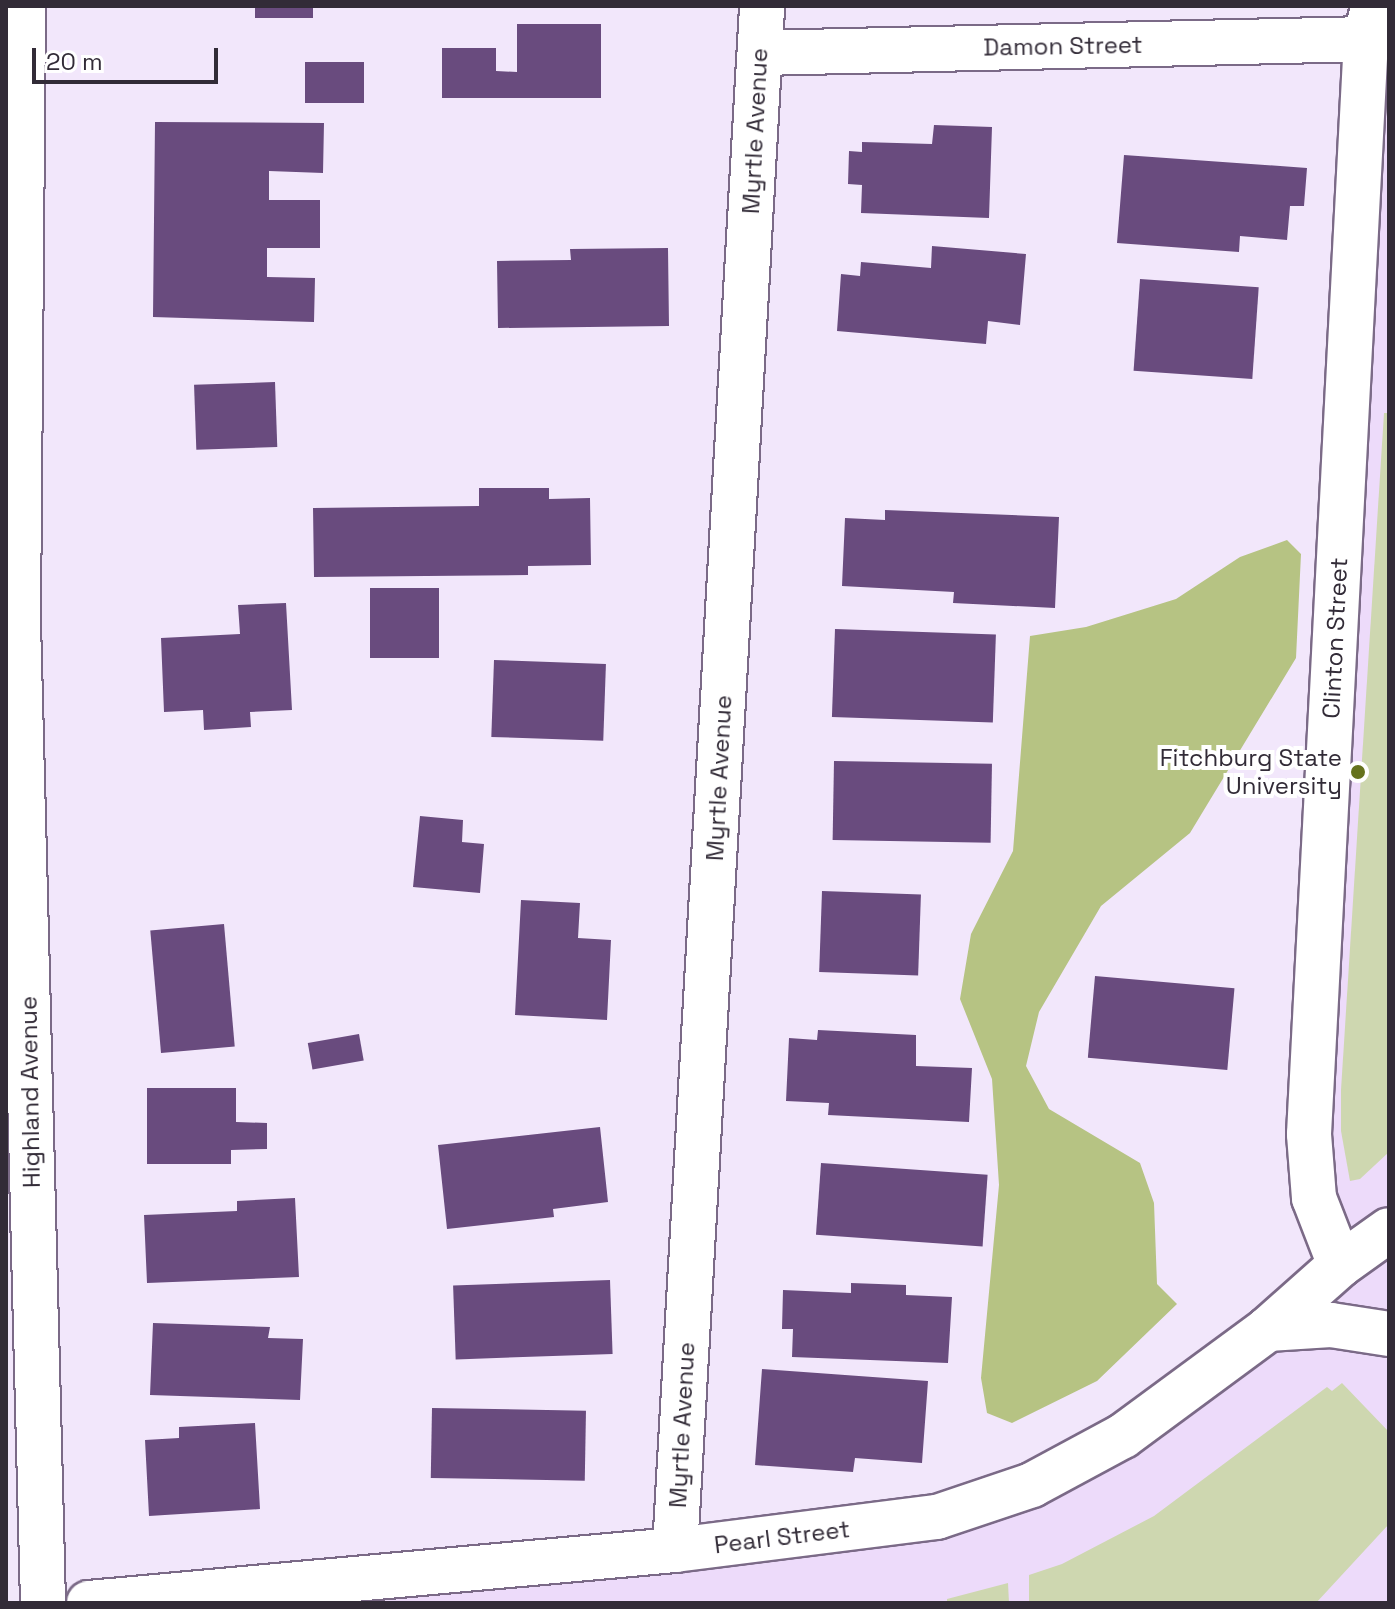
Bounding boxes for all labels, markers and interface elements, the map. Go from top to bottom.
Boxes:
street label: Damon Street [983,30,1143,62]
scale bar [36,32,222,82]
text: 20 m [46,46,103,77]
street label: Myrtle Avenue [736,47,774,215]
street label: Clinton Street [1316,557,1354,719]
street label: Myrtle Avenue [700,694,738,862]
place label: Fitchburg State University [1160,744,1342,800]
marker: Fitchburg State University [1349,763,1367,781]
street label: Highland Avenue [14,996,46,1188]
street label: Myrtle Avenue [663,1341,701,1509]
street label: Pearl Street [713,1514,851,1560]

